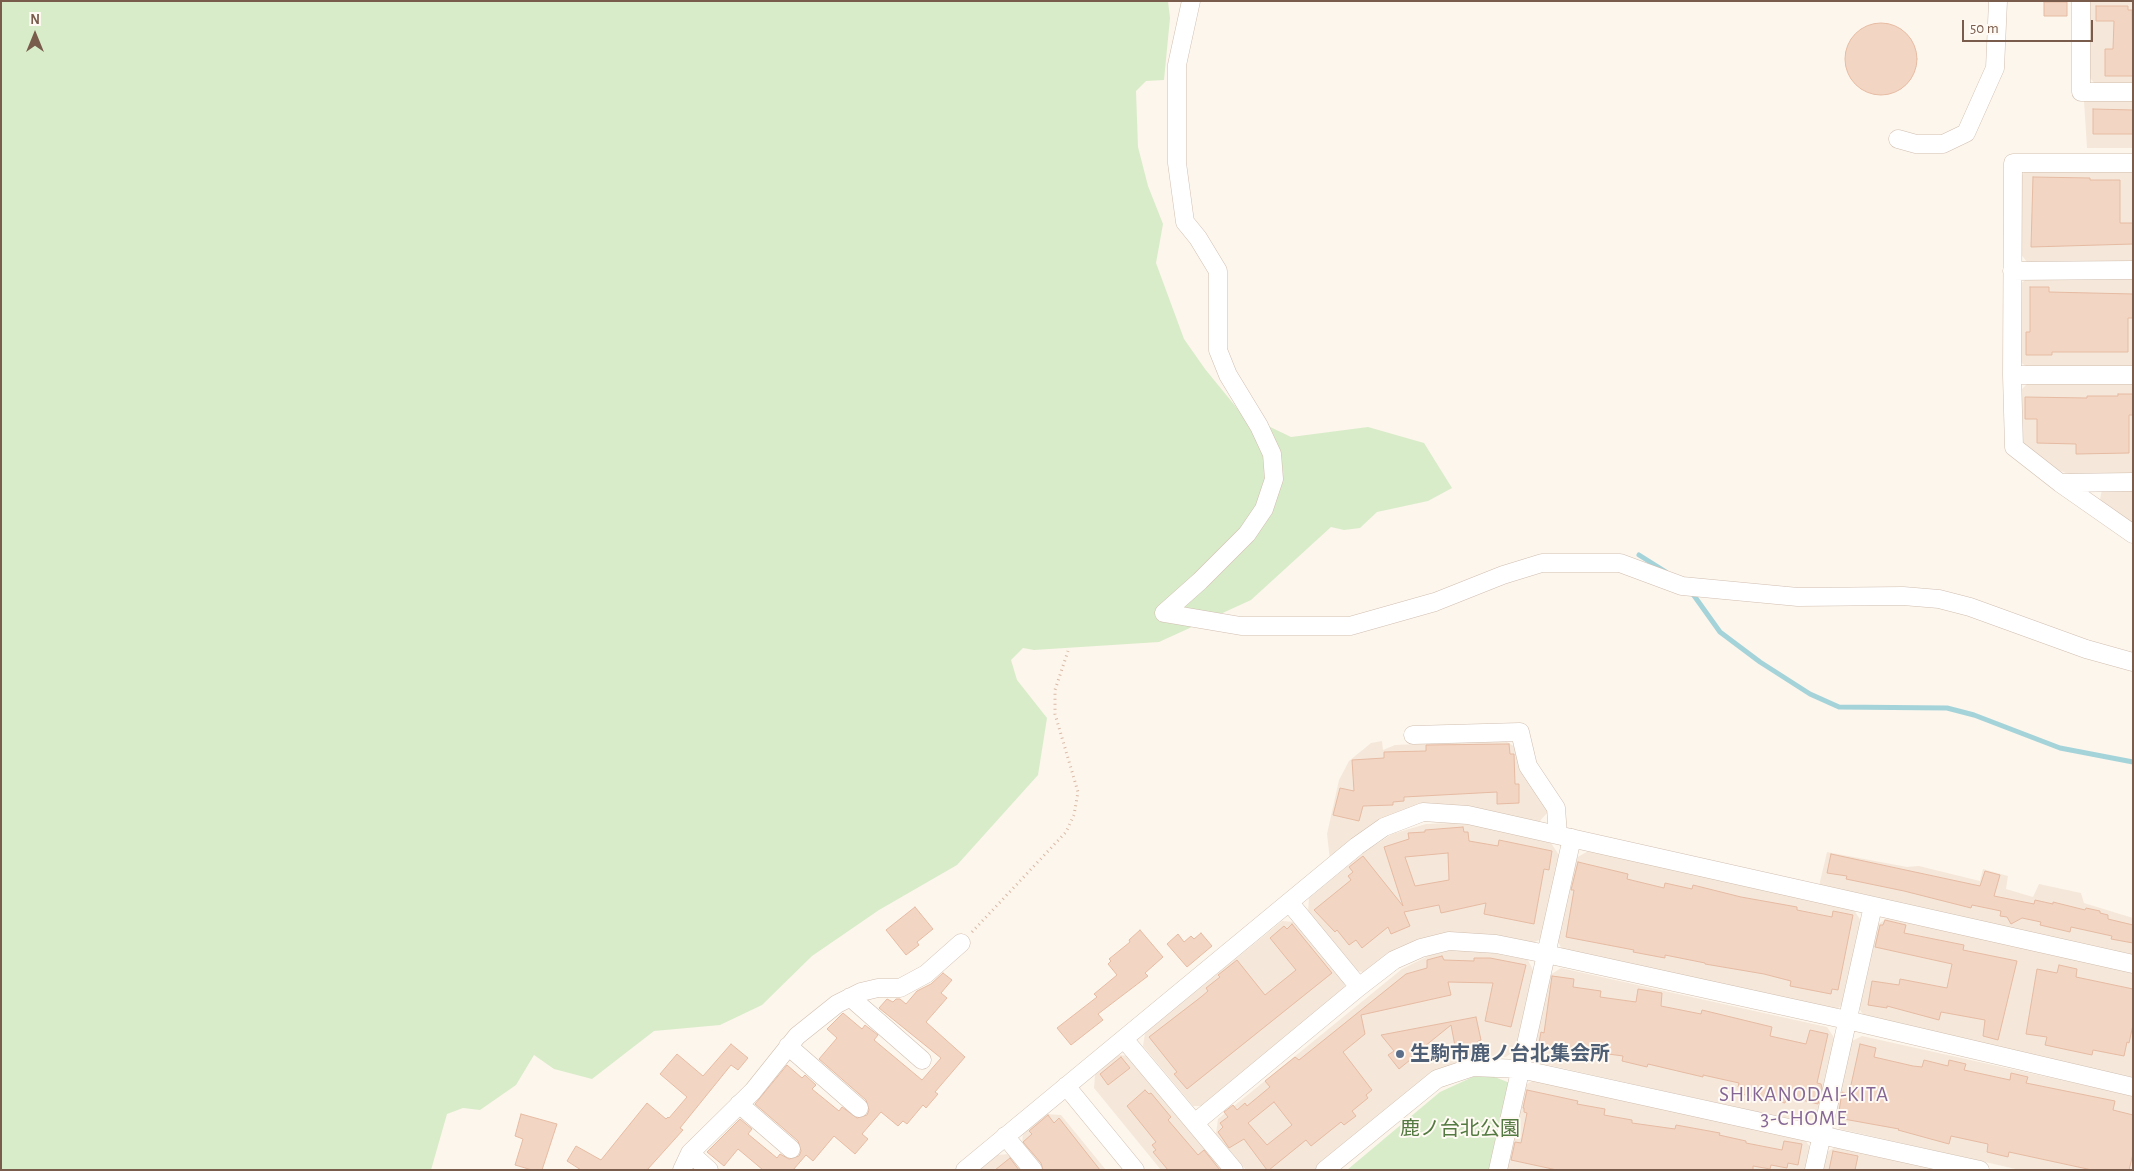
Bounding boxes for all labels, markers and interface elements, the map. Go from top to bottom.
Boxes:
north arrow [10,10,60,60]
scale bar [1964,10,2095,42]
text: N [30,13,40,27]
text: 50 m [1970,21,1999,36]
place label: 生駒市鹿ノ台北集会所 [1410,1042,1610,1066]
marker: 生駒市鹿ノ台北集会所 [1394,1048,1406,1060]
district label: SHIKANODAI-KITA 3-CHOME [1717,1082,1891,1132]
park label: 鹿ノ台北公園 [1400,1117,1520,1141]

